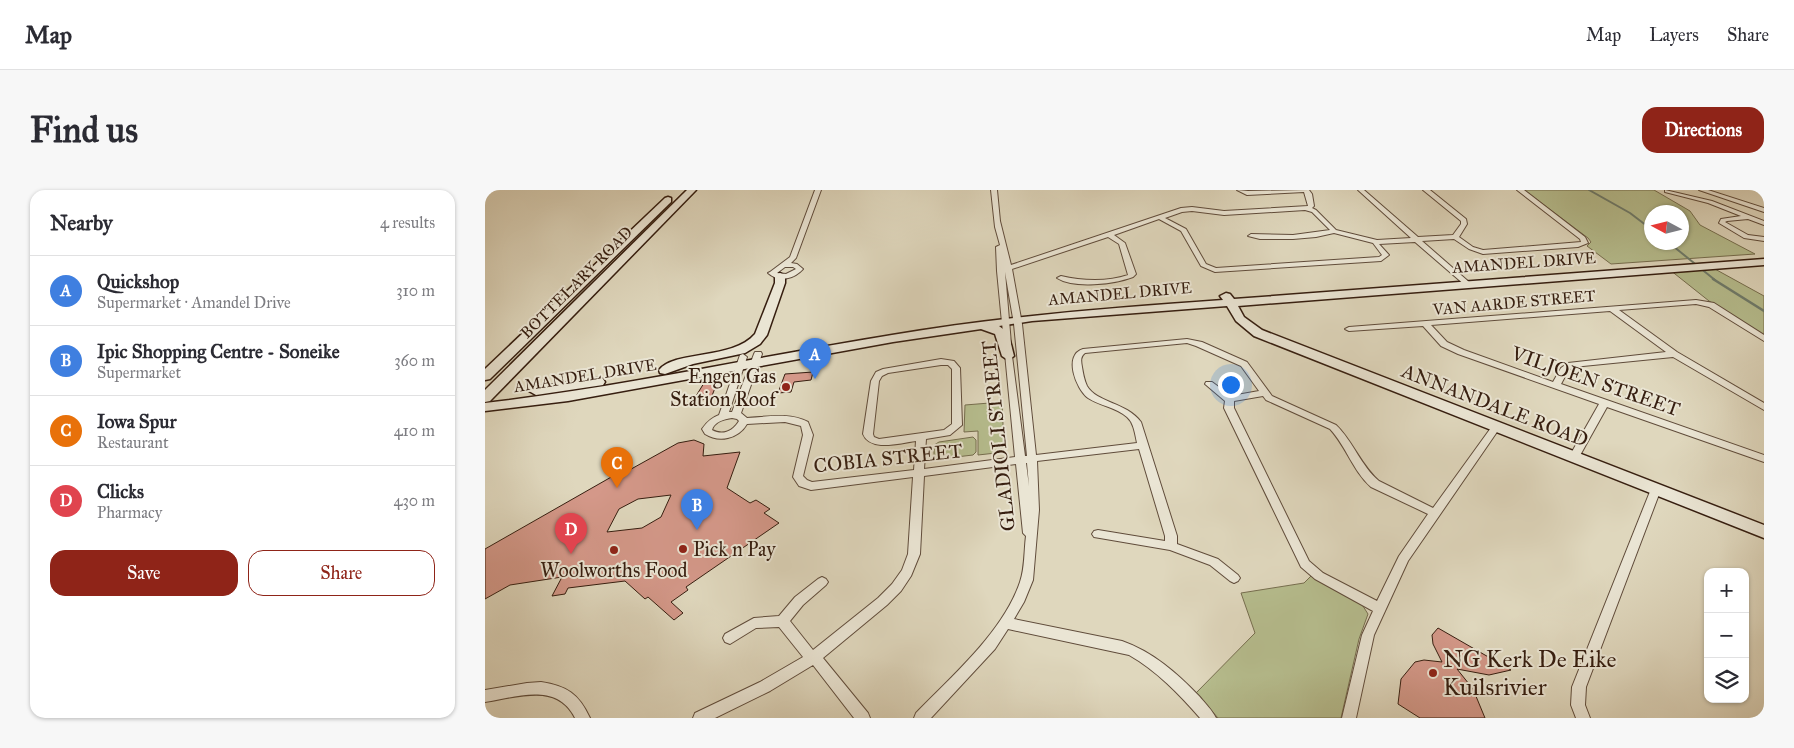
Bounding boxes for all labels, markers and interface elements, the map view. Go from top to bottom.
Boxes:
text: Map [25,20,72,50]
text: Map [1586,24,1621,46]
text: Layers [1649,24,1699,46]
text: Share [1727,24,1769,46]
button: Directions [1642,107,1764,153]
text: Find us [30,109,138,152]
north arrow [1644,205,1689,250]
text: Nearby [50,210,113,236]
text: 4 results [380,213,435,232]
street label: BOTTELARY ROAD [516,222,636,342]
street label: AMANDEL DRIVE [1451,248,1596,277]
text: Quickshop [97,270,179,293]
street label: AMANDEL DRIVE [1047,278,1193,309]
text: A [61,281,71,300]
text: 310 m [396,281,435,300]
street label: VAN AARDE STREET [1431,286,1596,319]
text: Supermarket · Amandel Drive [97,293,291,312]
pin: A [799,338,831,379]
street label: GLADIOLI STREET [976,339,1020,533]
text: Ipic Shopping Centre - Soneike [97,340,340,363]
street label: VILJOEN STREET [1507,341,1684,422]
text: B [61,351,71,370]
text: 360 m [394,351,435,370]
street label: AMANDEL DRIVE [512,355,658,396]
street label: ANNANDALE ROAD [1397,358,1592,452]
text: Supermarket [97,363,181,382]
place label: Engen Gas Station Roof [670,364,779,411]
your location [1218,372,1244,398]
marker: Engen Gas Station Roof [780,381,792,393]
text: Iowa Spur [97,410,177,433]
text: C [61,421,71,440]
text: 410 m [394,421,435,440]
text: Restaurant [97,433,169,452]
street label: COBIA STREET [812,438,964,478]
pin: C [601,447,633,488]
text: Clicks [97,480,144,503]
pin: B [681,489,713,530]
text: D [60,491,72,510]
text: 430 m [393,491,435,510]
text: Pharmacy [97,503,162,522]
pin: D [555,513,587,554]
place label: Pick n Pay [693,537,776,561]
marker: Pick n Pay [677,543,689,555]
marker: Woolworths Food [608,544,620,556]
button: Save [50,550,238,596]
button: Share [248,550,435,596]
place label: Woolworths Food [540,558,688,582]
map controls [1704,568,1749,703]
button: + [1704,568,1749,613]
button: − [1704,613,1749,658]
place label: NG Kerk De Eike Kuilsrivier [1443,644,1617,702]
button: layers [1704,658,1749,703]
marker: NG Kerk De Eike Kuilsrivier [1427,667,1439,679]

